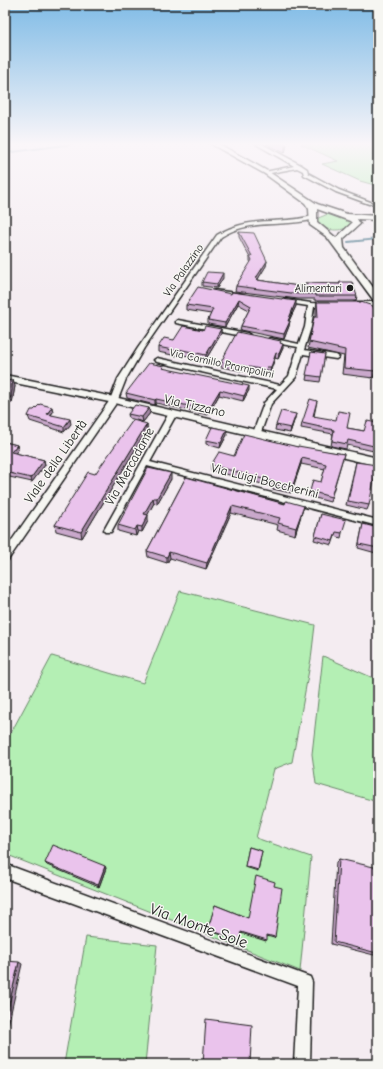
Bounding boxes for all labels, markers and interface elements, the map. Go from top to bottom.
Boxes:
street label: Via Palazzino [161,241,206,299]
place label: Alimentari [295,282,342,295]
marker: Alimentari [345,283,355,293]
street label: Via Camillo Prampolini [169,346,275,381]
street label: Via Tizzano [163,391,227,420]
street label: Viale della Libertà [21,417,90,506]
street label: Via Mercadante [102,424,157,508]
street label: Via Luigi Boccherini [210,460,320,501]
street label: Via Monte Sole [147,900,250,952]

